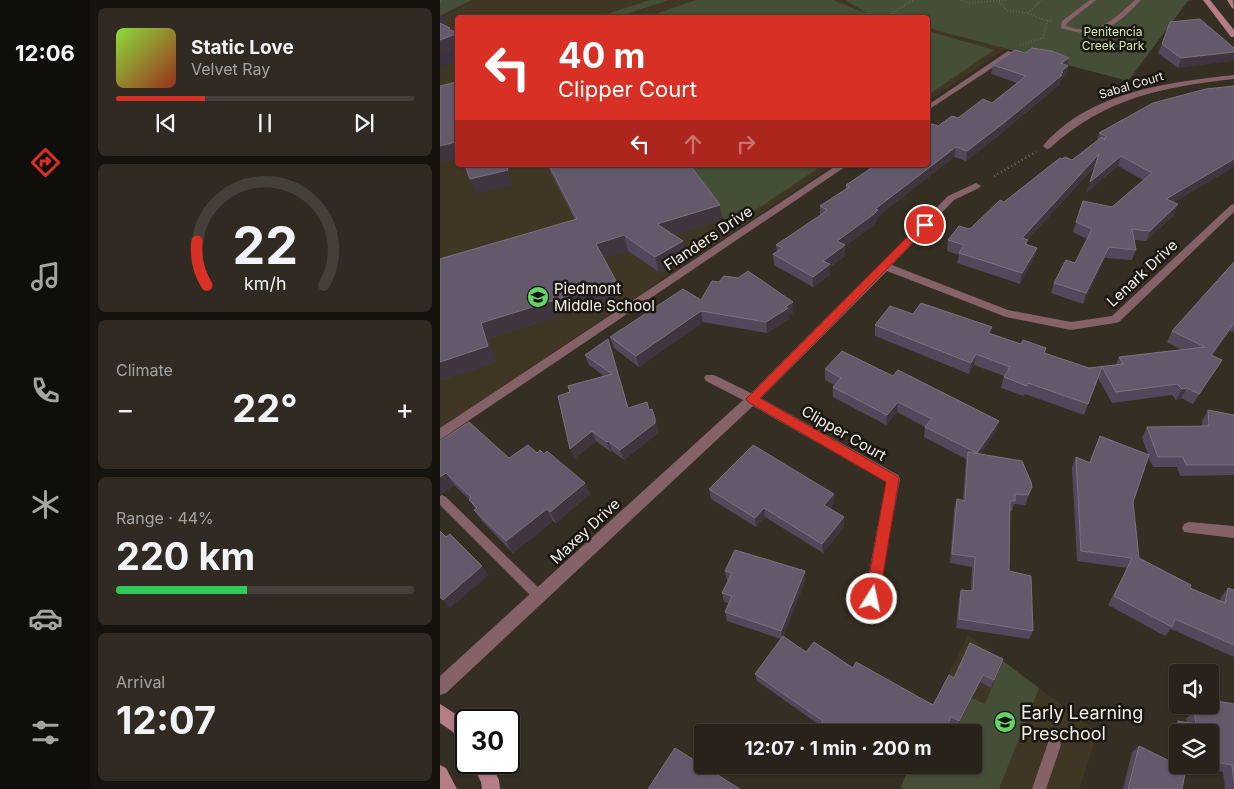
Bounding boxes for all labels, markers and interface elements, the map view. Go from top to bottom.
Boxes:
park label: Penitencia Creek Park [1082,24,1145,53]
text: 40 m [558,34,646,76]
icon: left [475,35,540,100]
text: Static Love [191,36,294,59]
text: 12:06 [15,40,75,66]
text: Velvet Ray [191,59,270,79]
street label: Sabal Court [1097,68,1165,102]
text: Clipper Court [558,76,697,102]
icon: previous [152,109,180,137]
icon: pause [251,109,279,137]
icon: next [350,109,378,137]
icon: left [626,130,654,158]
icon: ahead [679,130,707,158]
icon: right [732,130,760,158]
icon: directions [28,145,63,180]
street label: Flanders Drive [660,201,756,275]
pin [904,204,946,246]
icon: arrive [911,211,939,239]
text: 22 [232,214,298,277]
street label: Lenark Drive [1103,235,1181,311]
icon: music [28,259,63,294]
text: km/h [244,273,286,294]
place label: Piedmont Middle School [554,279,655,315]
school or university icon: Piedmont Middle School [526,285,550,309]
text: Climate [116,360,173,380]
icon: phone [28,373,63,408]
text: 22° [232,385,298,431]
text: − [116,392,135,426]
text: + [395,392,414,426]
street label: Clipper Court [798,401,890,465]
icon: climate [28,487,63,522]
street label: Maxey Drive [546,494,624,568]
text: Range · 44% [116,508,214,528]
text: 220 km [116,533,255,579]
position arrow [845,572,897,624]
icon: car [28,601,63,636]
map controls [1169,664,1219,774]
button: sound [1169,664,1219,714]
text: Arrival [116,672,165,692]
text: 12:07 [116,697,216,743]
place label: Early Learning Preschool [1021,702,1143,744]
speed limit sign: 30 [455,709,520,774]
school or university icon: Early Learning Preschool [993,710,1017,734]
icon: filters [28,715,63,750]
button: layers [1169,724,1219,774]
text: 12:07 · 1 min · 200 m [744,737,932,760]

